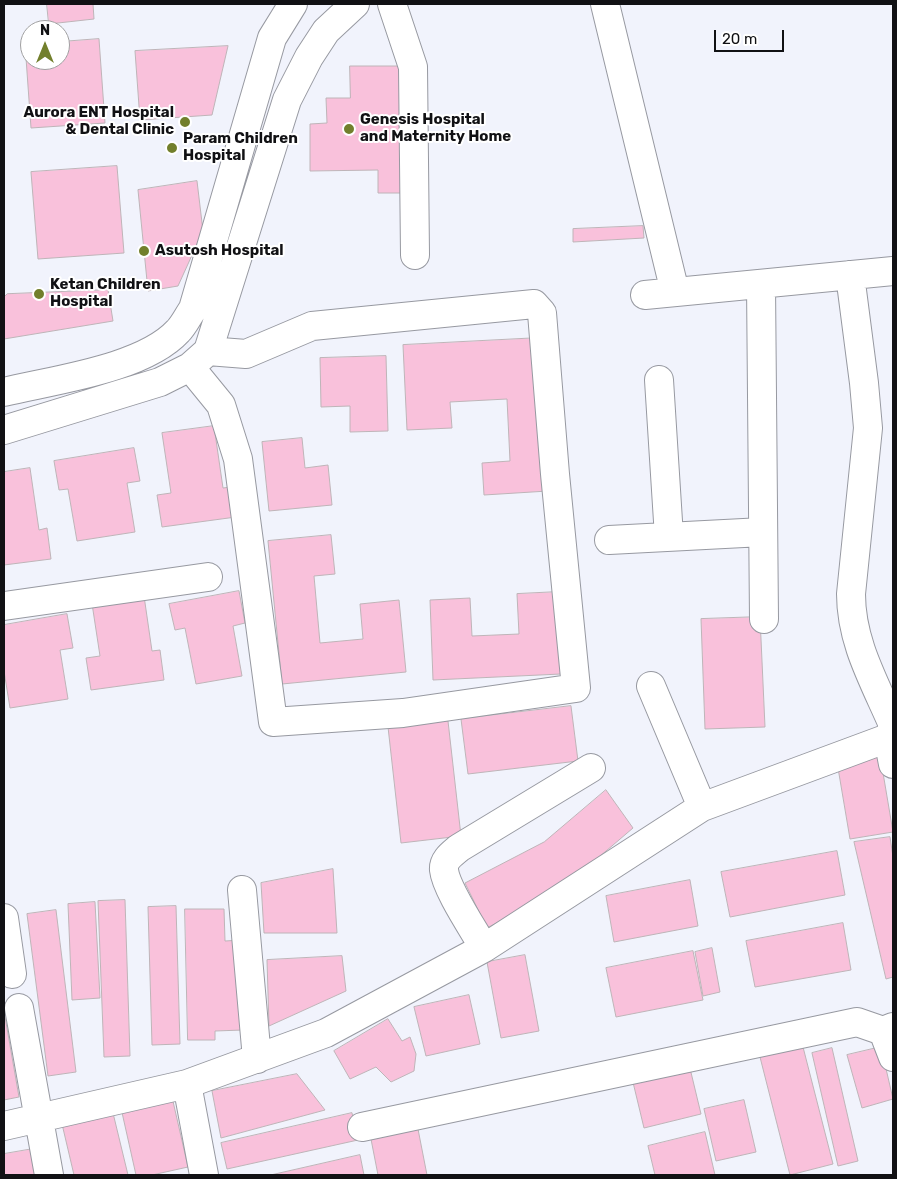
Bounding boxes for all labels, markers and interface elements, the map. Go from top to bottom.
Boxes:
north arrow [20,20,70,70]
scale bar [717,20,787,52]
text: N [40,22,50,39]
text: 20 m [722,30,757,48]
place label: Aurora ENT Hospital & Dental Clinic [24,104,174,139]
place label: Genesis Hospital and Maternity Home [360,111,511,146]
marker: Aurora ENT Hospital & Dental Clinic [178,115,192,129]
marker: Genesis Hospital and Maternity Home [342,122,356,136]
place label: Param Children Hospital [183,130,298,165]
marker: Param Children Hospital [165,141,179,155]
place label: Asutosh Hospital [155,242,284,260]
marker: Asutosh Hospital [137,244,151,258]
place label: Ketan Children Hospital [50,276,161,311]
marker: Ketan Children Hospital [32,287,46,301]

